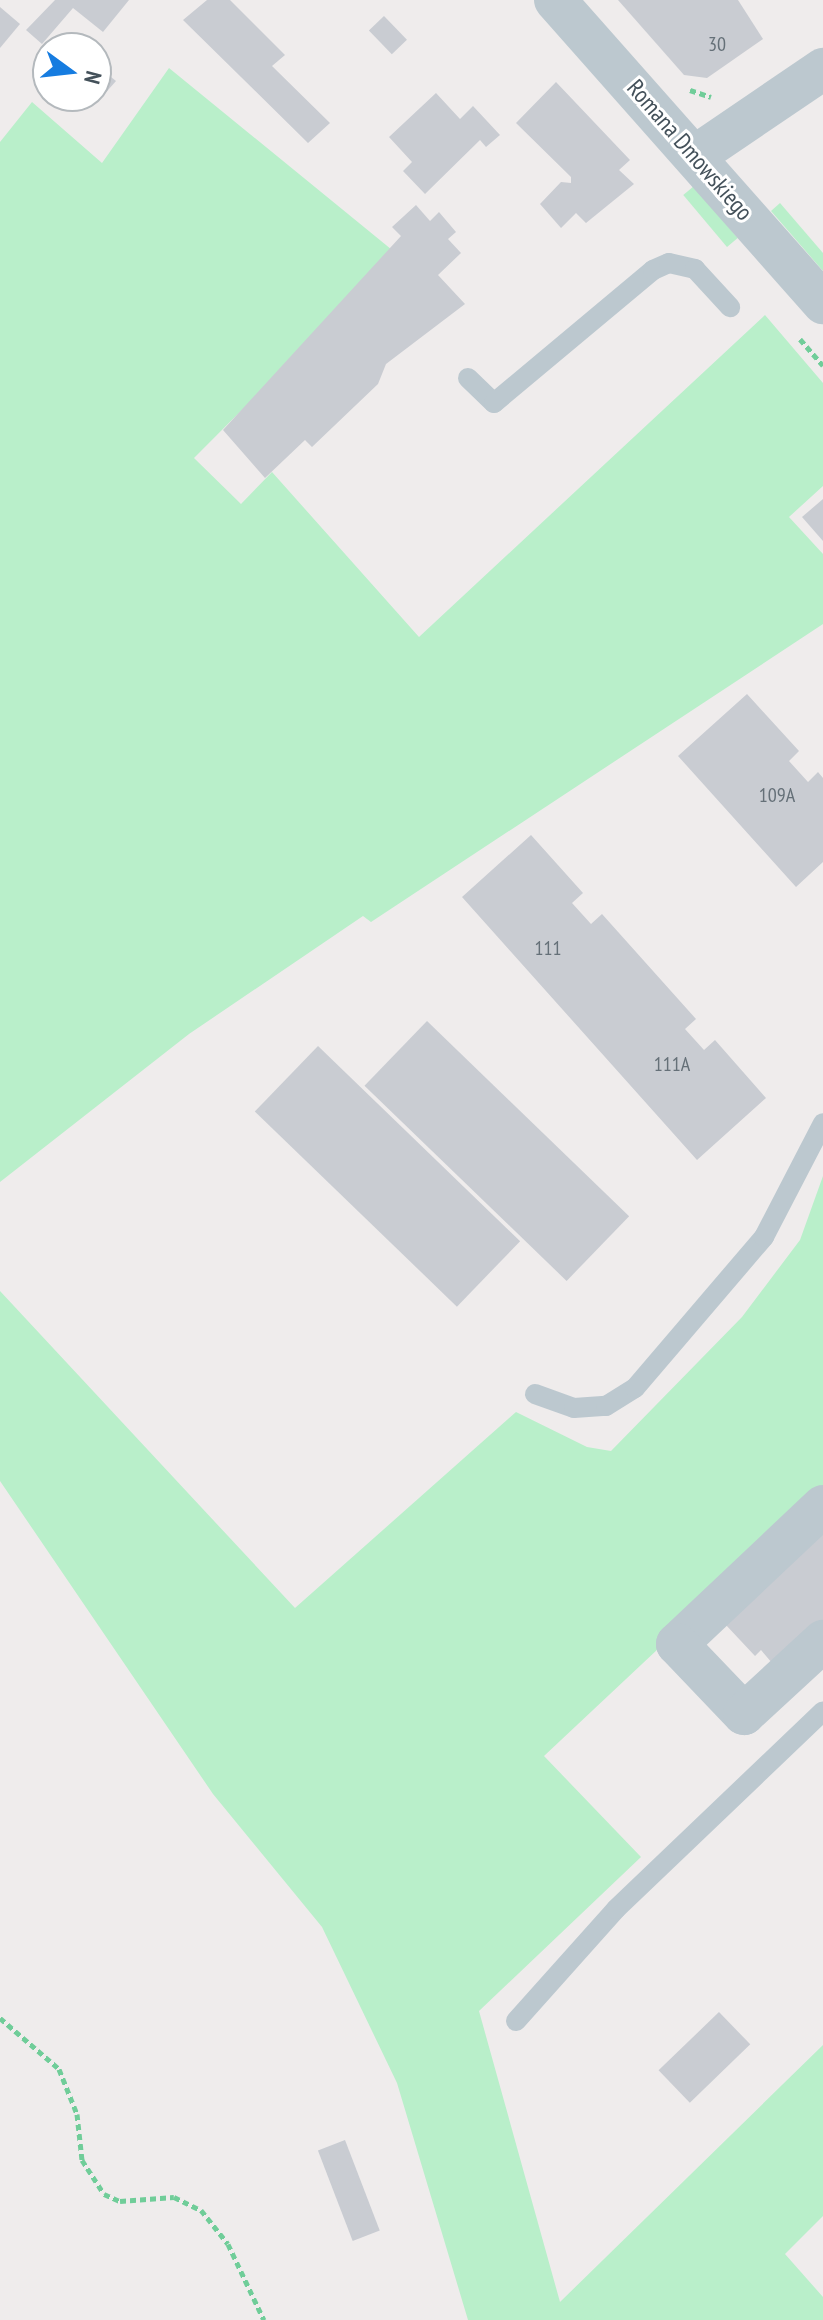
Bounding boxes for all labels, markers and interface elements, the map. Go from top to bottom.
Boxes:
north arrow [32,32,112,112]
house number: 30 [708,32,726,56]
text: N [78,68,108,87]
street label: Romana Dmowskiego [621,74,759,226]
house number: 109A [759,783,795,807]
house number: 111 [535,936,561,960]
house number: 111A [654,1052,690,1076]

